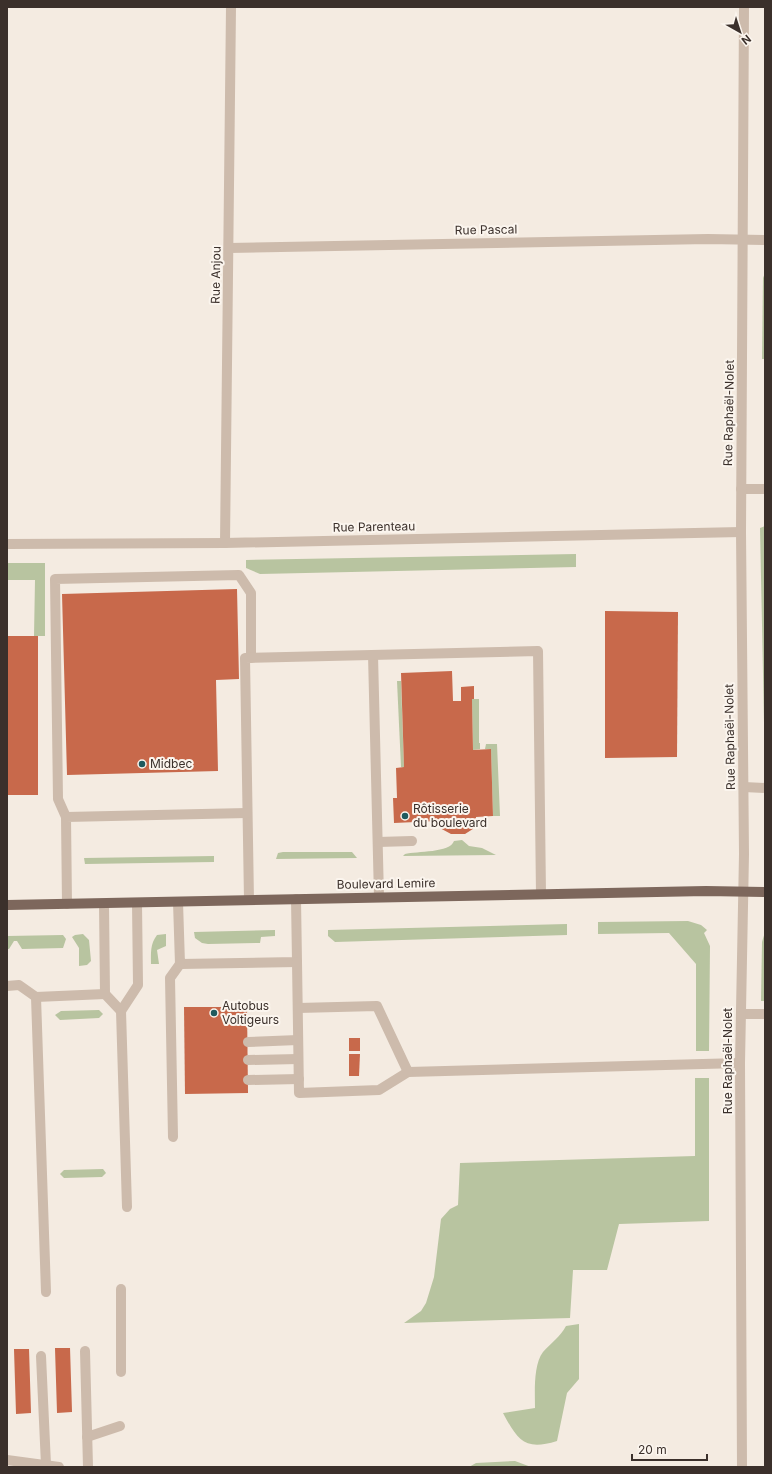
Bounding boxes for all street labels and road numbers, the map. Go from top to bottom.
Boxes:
street label: Rue Pascal [455,221,517,238]
street label: Rue Anjou [207,246,224,304]
street label: Rue Raphaël-Nolet [720,360,737,466]
street label: Rue Parenteau [332,518,415,535]
street label: Rue Raphaël-Nolet [721,684,738,790]
street label: Boulevard Lemire [336,875,436,892]
street label: Rue Raphaël-Nolet [720,1008,735,1114]

